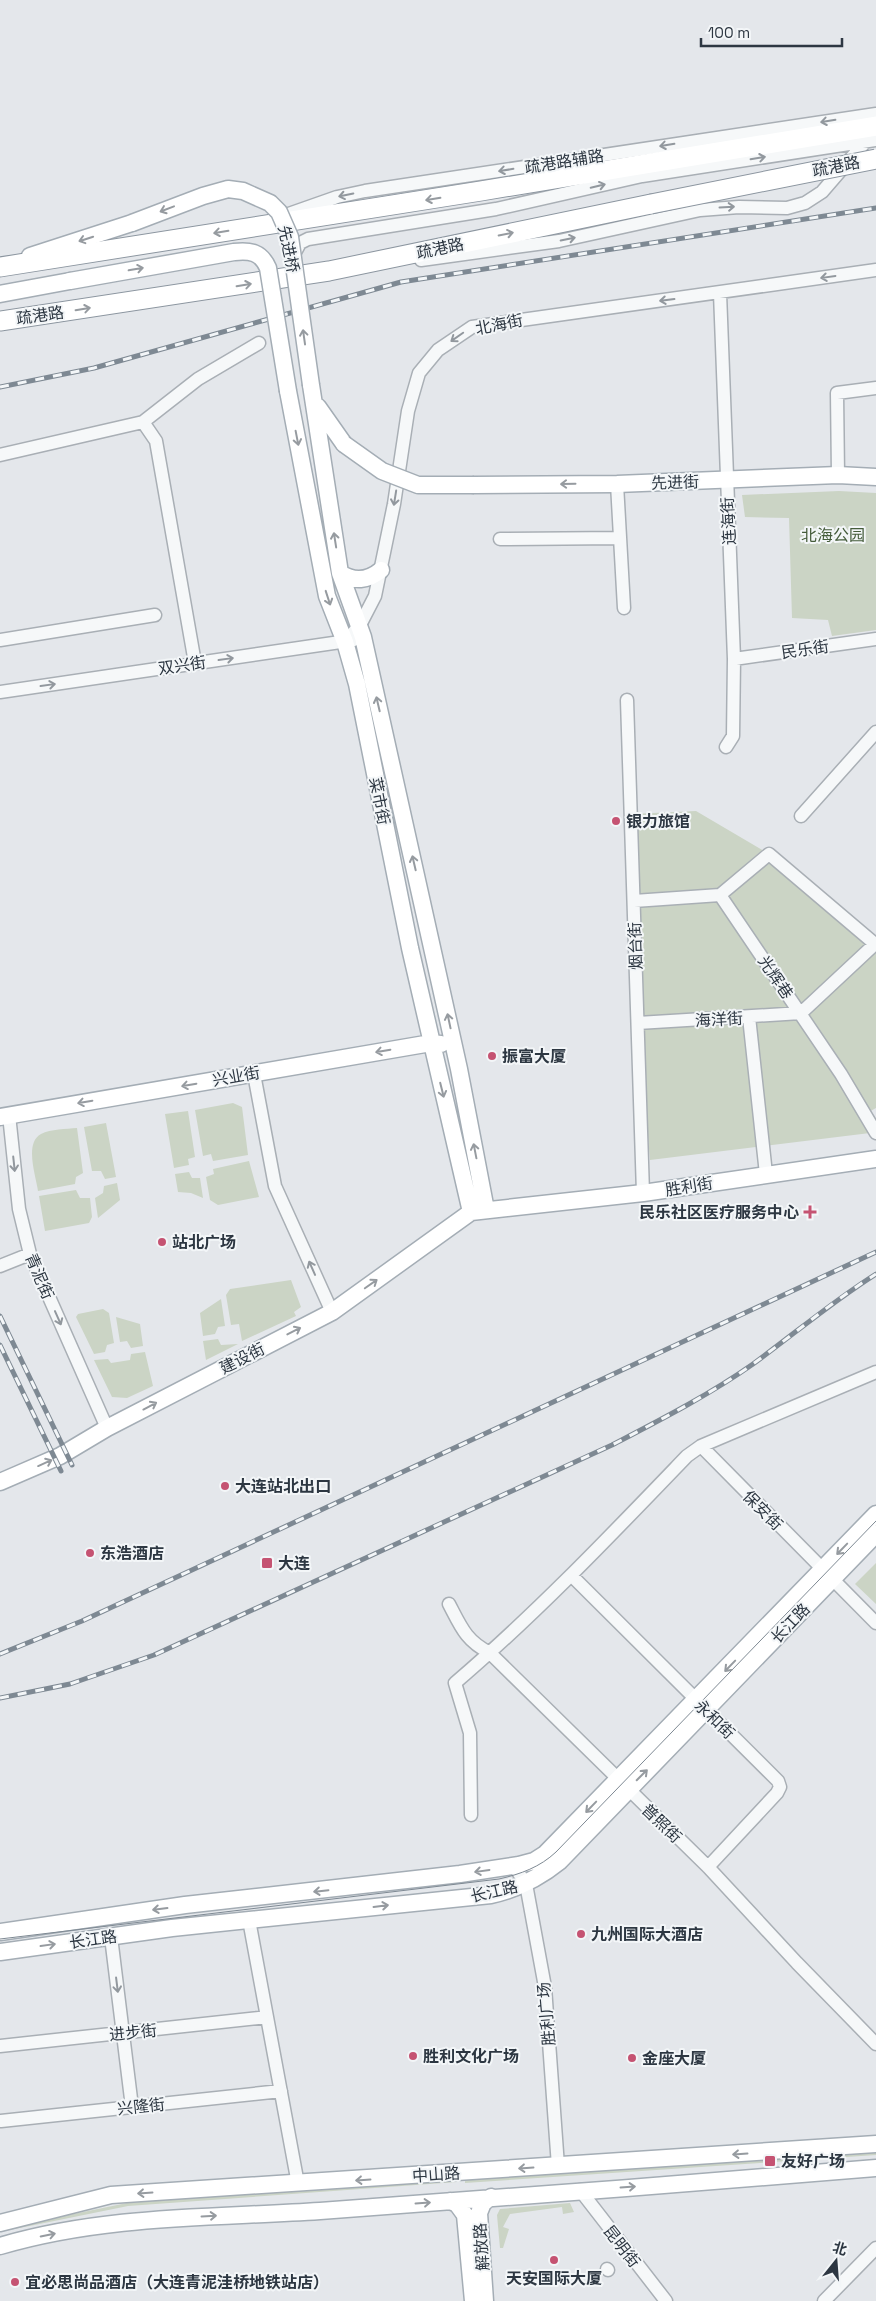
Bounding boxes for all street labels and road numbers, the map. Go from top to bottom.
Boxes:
street label: 疏港路辅路 [523,145,605,178]
street label: 疏港路 [811,152,862,181]
street label: 先进桥 [273,223,304,275]
street label: 疏港路 [414,233,466,264]
street label: 疏港路 [15,302,65,329]
street label: 北海街 [474,310,525,339]
street label: 先进街 [651,471,699,494]
street label: 连海街 [717,496,740,545]
street label: 民乐街 [780,636,830,663]
street label: 双兴街 [157,652,207,679]
street label: 菜市街 [365,776,394,827]
street label: 烟台街 [624,922,647,970]
street label: 光辉巷 [753,952,798,1003]
street label: 海洋街 [695,1008,744,1031]
street label: 兴业街 [211,1062,262,1091]
street label: 胜利街 [664,1172,714,1201]
street label: 青泥街 [20,1250,59,1302]
street label: 建设街 [216,1338,268,1379]
street label: 保安街 [738,1486,787,1535]
street label: 长江路 [766,1599,815,1648]
street label: 永和街 [690,1695,739,1744]
street label: 普照街 [637,1799,686,1848]
street label: 长江路 [468,1876,520,1907]
street label: 长江路 [68,1926,118,1953]
street label: 胜利广场 [533,1981,560,2047]
street label: 进步街 [108,2020,158,2045]
street label: 兴隆街 [116,2094,166,2119]
street label: 中山路 [411,2162,461,2187]
street label: 昆明街 [599,2221,645,2272]
street label: 解放路 [469,2222,494,2272]

